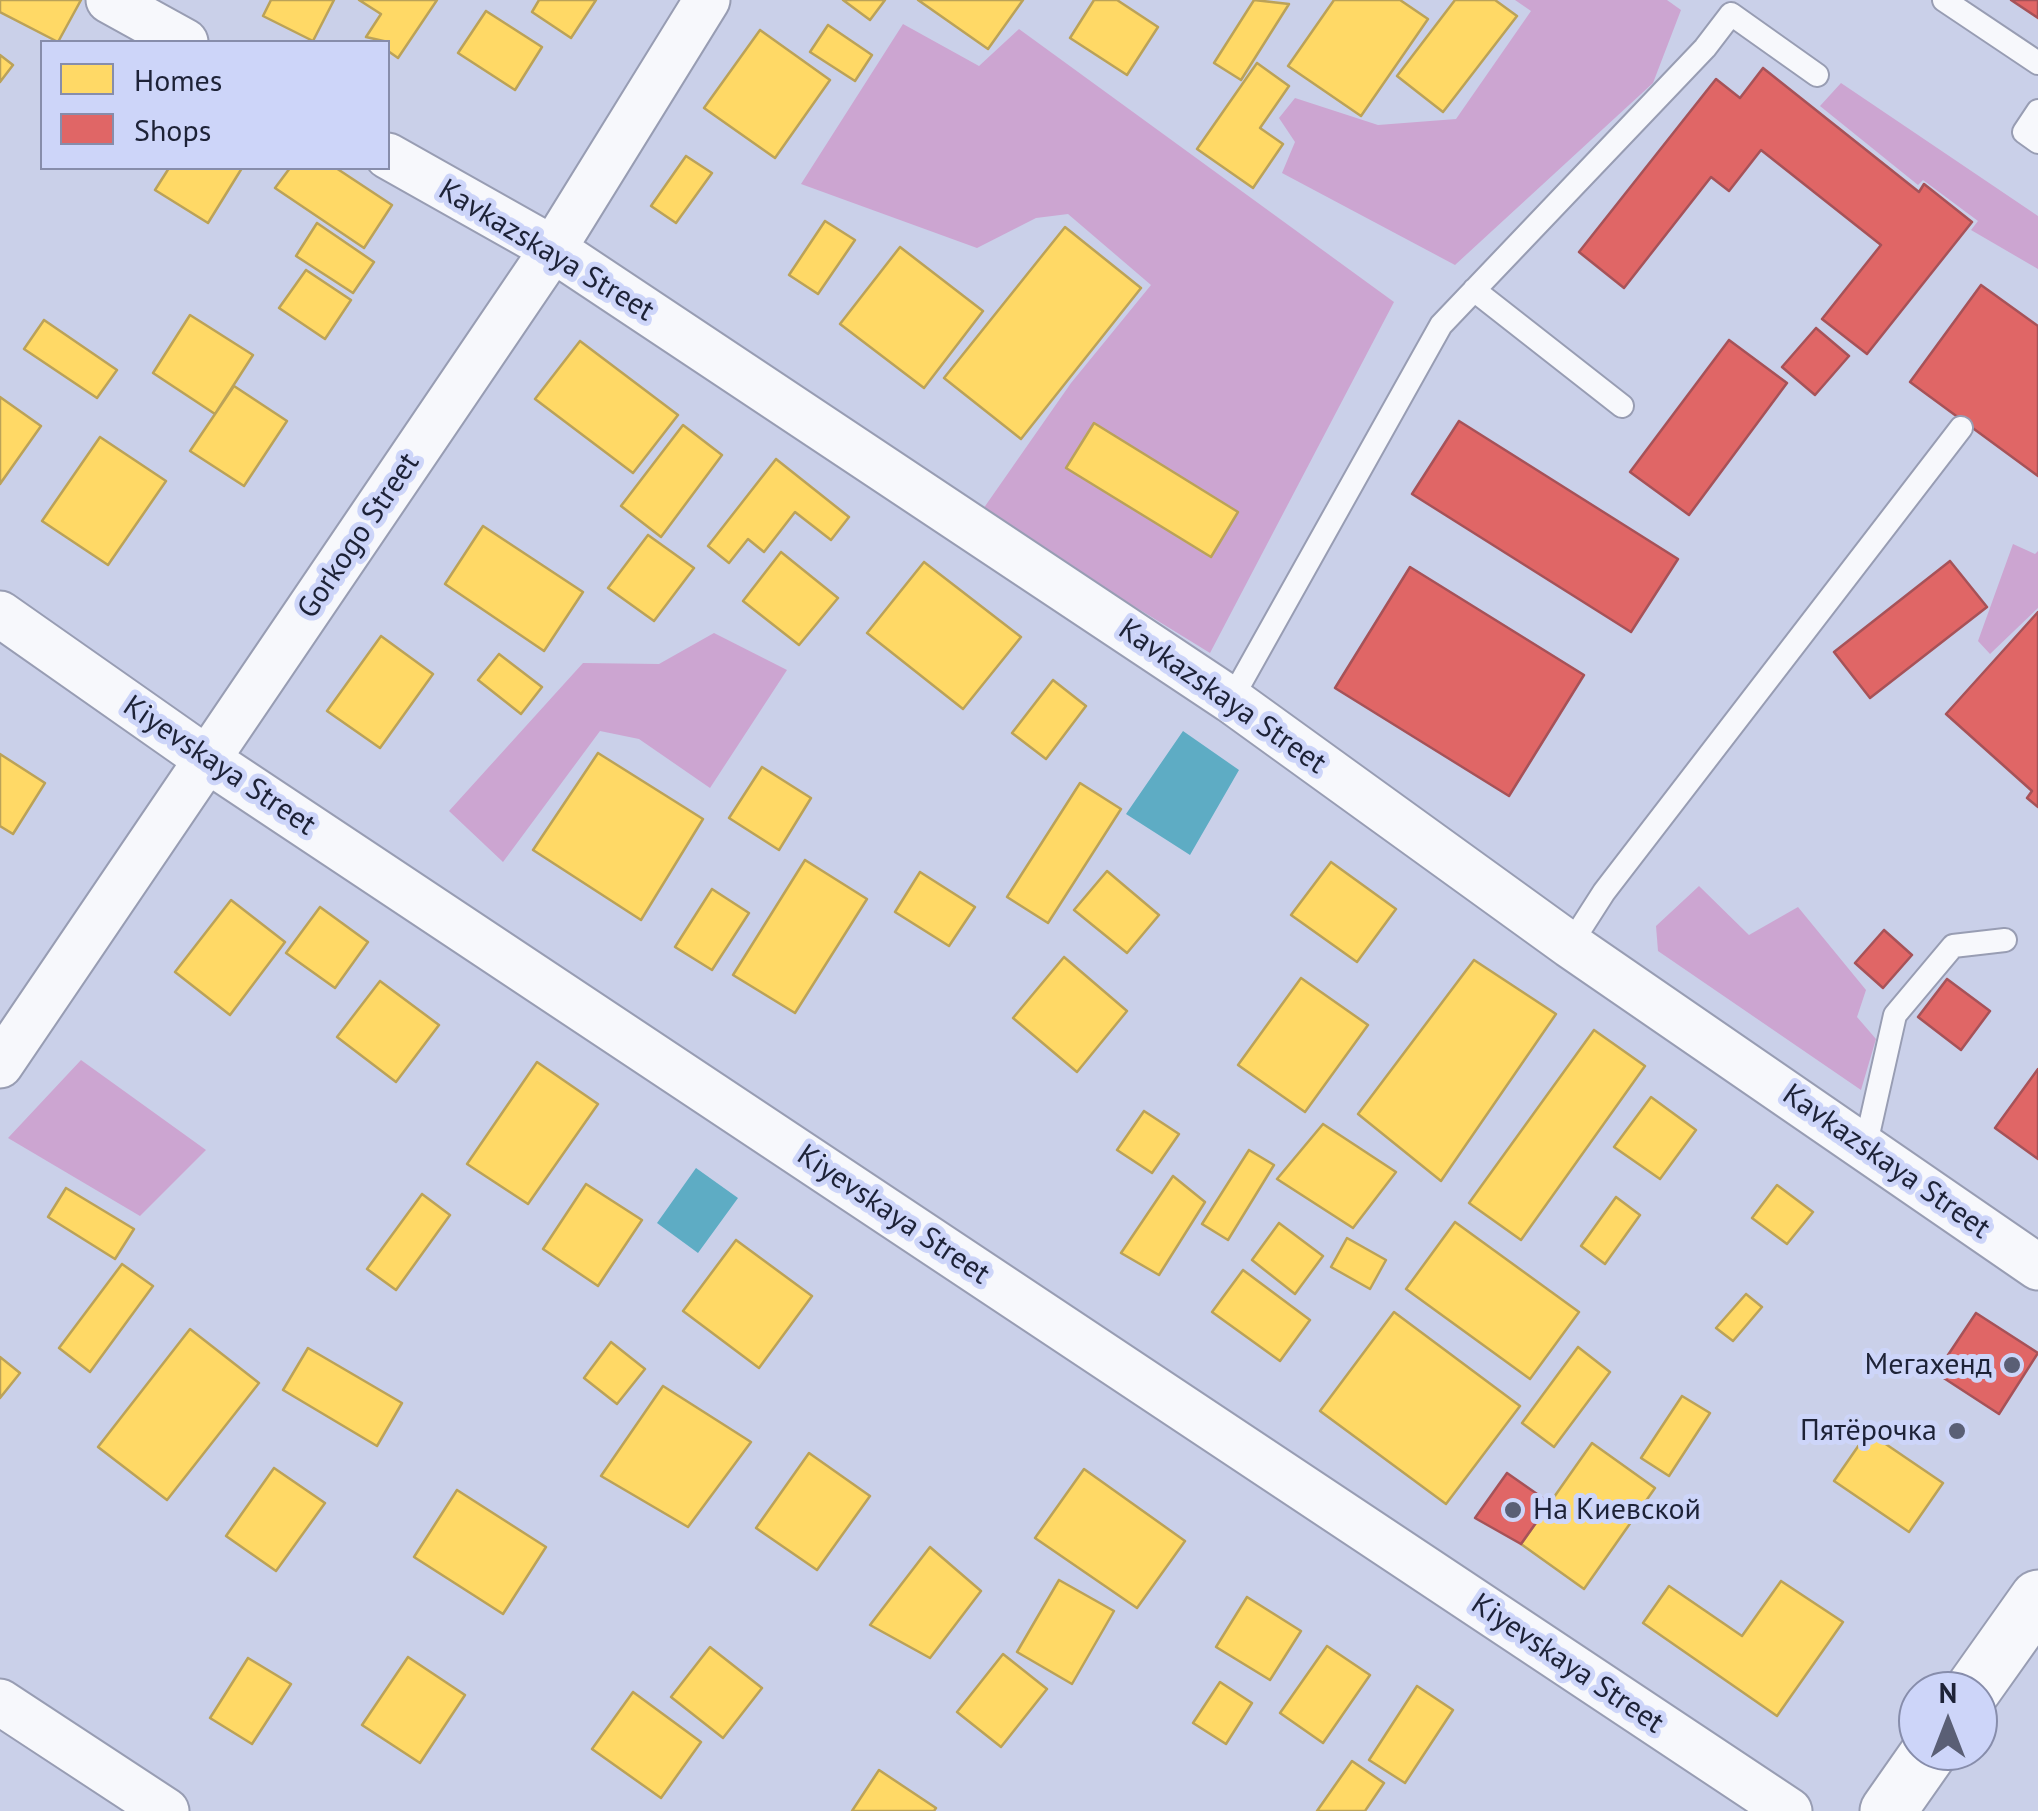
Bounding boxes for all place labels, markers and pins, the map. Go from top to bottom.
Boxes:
place label: Мегахенд [1865,1347,1992,1383]
marker: Мегахенд [2001,1354,2023,1376]
place label: Пятёрочка [1800,1413,1937,1449]
marker: Пятёрочка [1946,1420,1968,1442]
place label: На Киевской [1533,1492,1701,1528]
marker: На Киевской [1502,1499,1524,1521]

